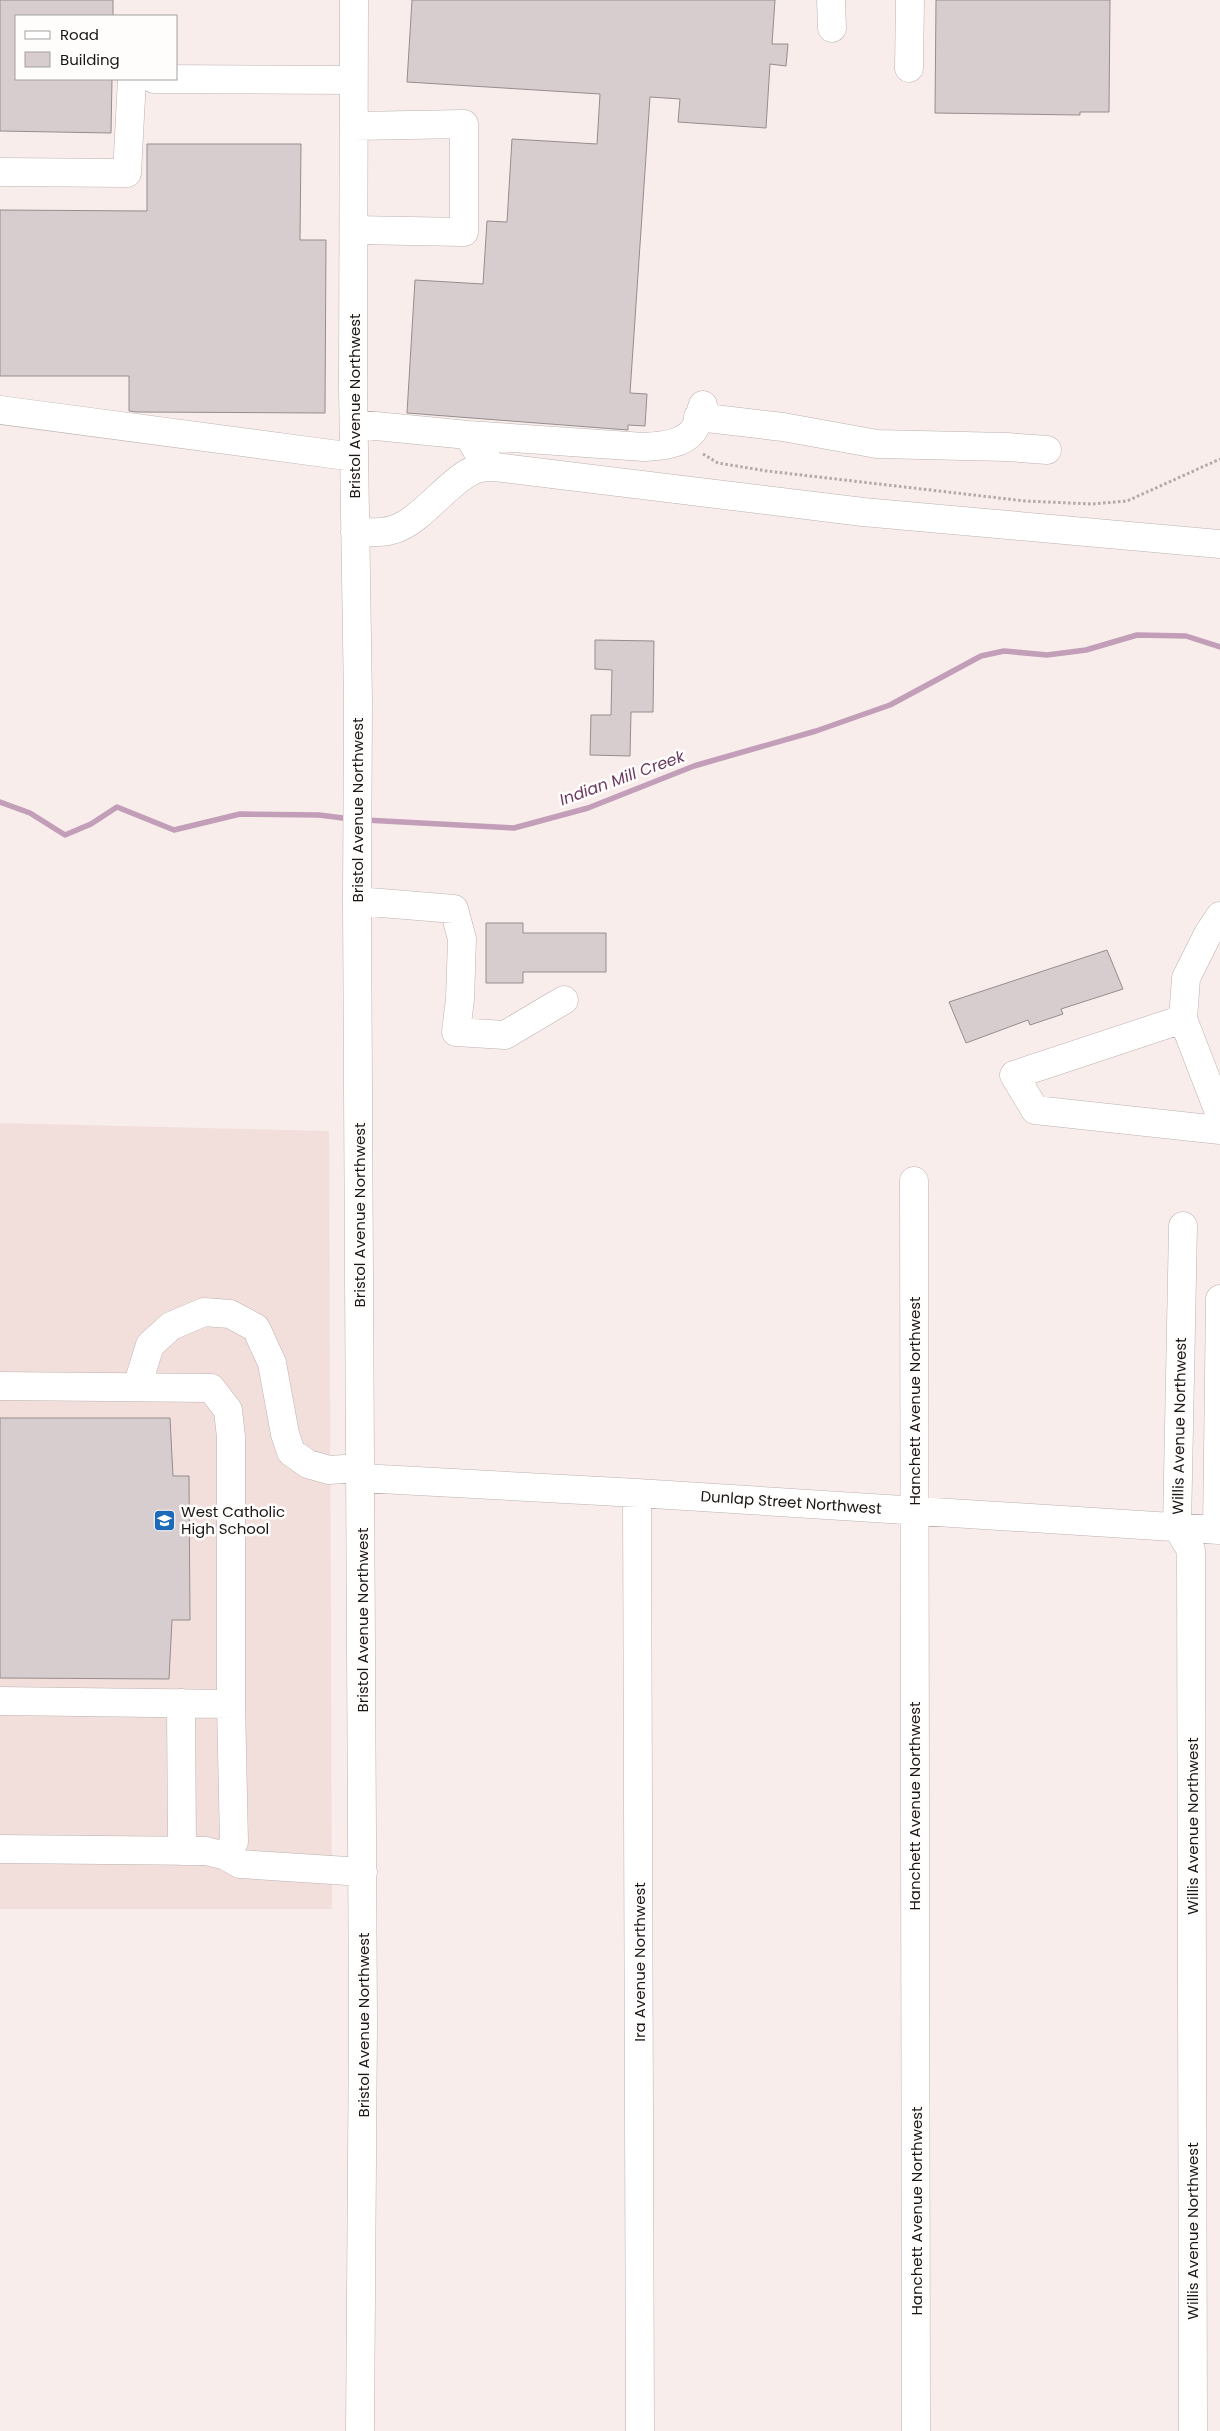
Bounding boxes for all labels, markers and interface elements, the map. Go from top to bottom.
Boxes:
legend [15,15,178,80]
text: Road [60,24,99,45]
text: Building [60,49,120,70]
street label: Bristol Avenue Northwest [344,313,365,499]
street label: Bristol Avenue Northwest [347,717,368,903]
water label: Indian Mill Creek [556,744,688,811]
street label: Bristol Avenue Northwest [349,1122,370,1308]
street label: Hanchett Avenue Northwest [904,1296,925,1506]
street label: Willis Avenue Northwest [1167,1337,1191,1515]
street label: Dunlap Street Northwest [700,1485,882,1519]
place label: West Catholic High School [181,1501,285,1539]
school or university icon: West Catholic High School [153,1508,177,1532]
street label: Bristol Avenue Northwest [352,1527,373,1713]
street label: Hanchett Avenue Northwest [904,1701,925,1911]
street label: Willis Avenue Northwest [1182,1737,1203,1915]
street label: Ira Avenue Northwest [629,1882,650,2042]
street label: Bristol Avenue Northwest [353,1932,374,2118]
street label: Hanchett Avenue Northwest [906,2106,927,2316]
street label: Willis Avenue Northwest [1182,2142,1203,2320]

